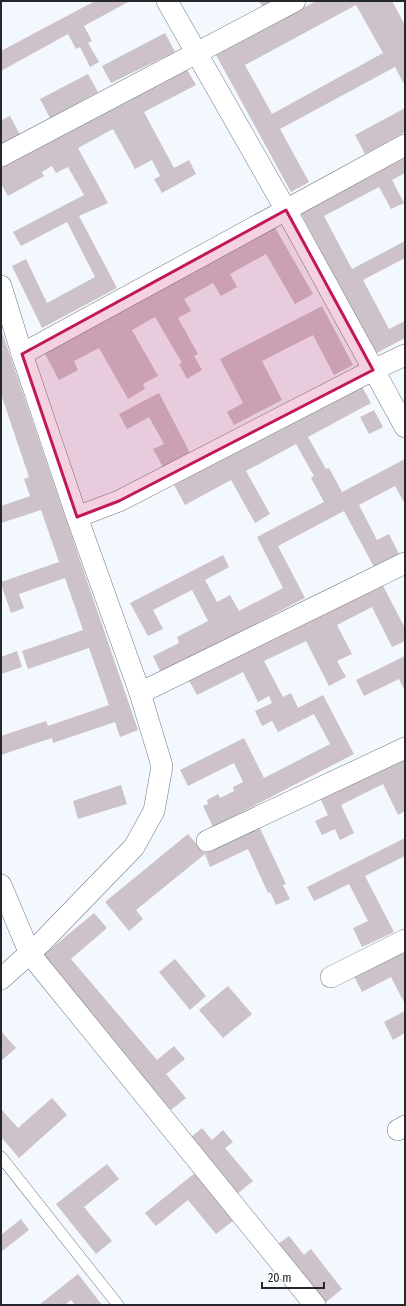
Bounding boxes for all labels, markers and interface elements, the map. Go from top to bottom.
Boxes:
scale bar [262,1264,324,1290]
text: 20 m [268,1271,292,1285]

